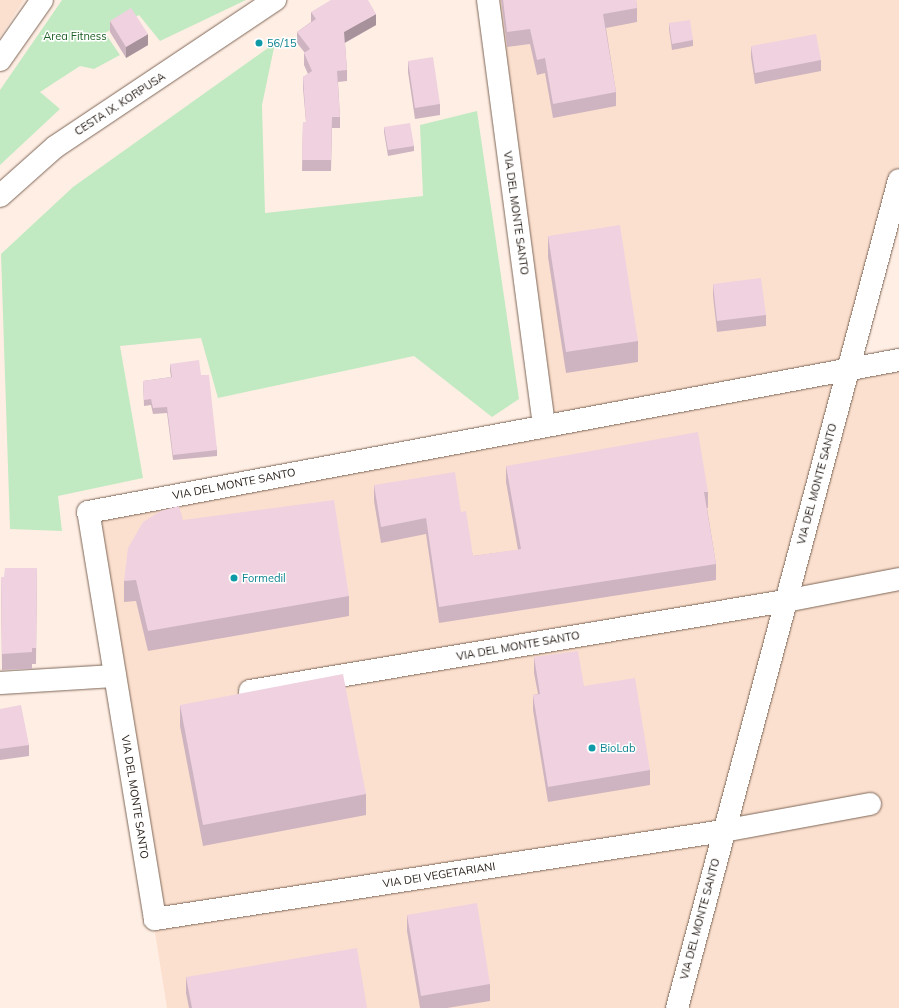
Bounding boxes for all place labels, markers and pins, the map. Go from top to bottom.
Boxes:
place label: 56/15 [267,36,297,50]
marker: 56/15 [254,38,264,48]
place label: Formedil [242,571,286,585]
marker: Formedil [229,573,239,583]
place label: BioLab [600,741,636,755]
marker: BioLab [587,743,597,753]

